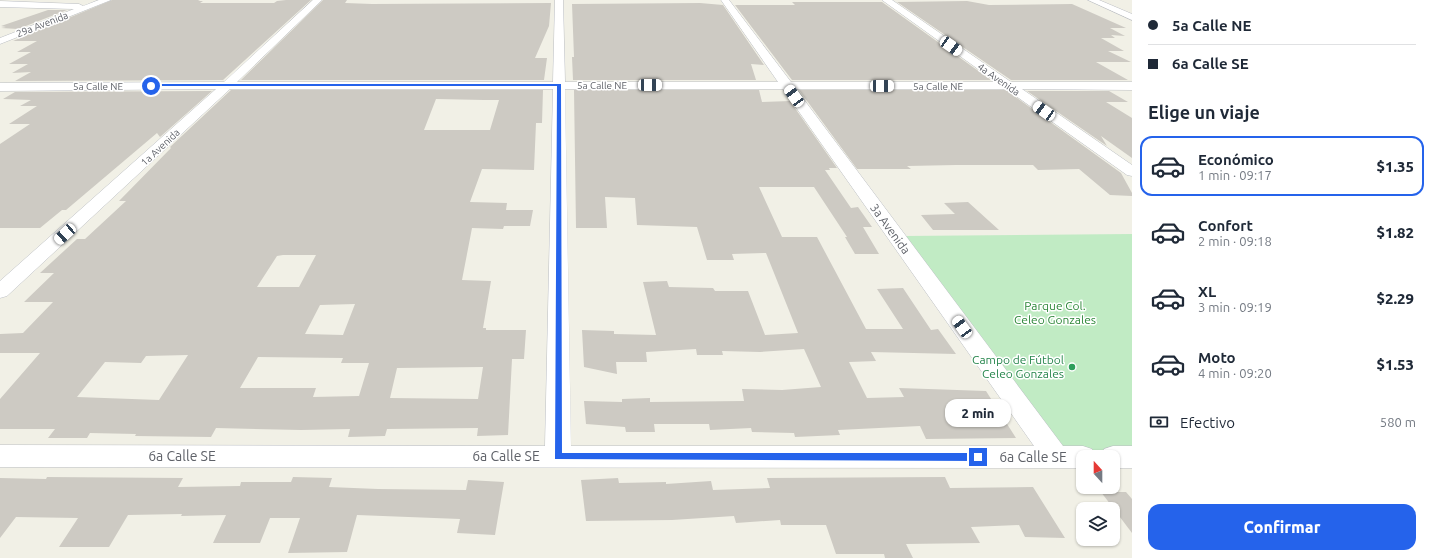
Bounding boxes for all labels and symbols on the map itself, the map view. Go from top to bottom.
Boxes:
street label: 29a Avenida [15,10,70,39]
car [938,34,964,58]
street label: 4a Avenida [976,61,1022,98]
route start [142,77,160,95]
car [638,79,662,91]
street label: 5a Calle NE [577,80,627,91]
car [870,80,894,92]
street label: 5a Calle NE [73,81,123,92]
street label: 5a Calle NE [913,81,963,92]
car [782,83,806,109]
car [1031,99,1057,123]
street label: 1a Avenida [139,127,182,168]
street label: 3a Avenida [868,201,913,256]
car [52,222,78,246]
park label: Parque Col. Celeo Gonzales [1014,299,1096,326]
car [950,314,974,340]
place label: Campo de Fútbol Celeo Gonzales [972,353,1064,380]
marker: Campo de Fútbol Celeo Gonzales [1067,362,1077,372]
callout: 2 min [945,399,1011,427]
street label: 6a Calle SE [148,448,216,464]
street label: 6a Calle SE [472,448,540,464]
route end [969,448,987,466]
street label: 6a Calle SE [999,449,1067,465]
north arrow [1076,450,1120,494]

